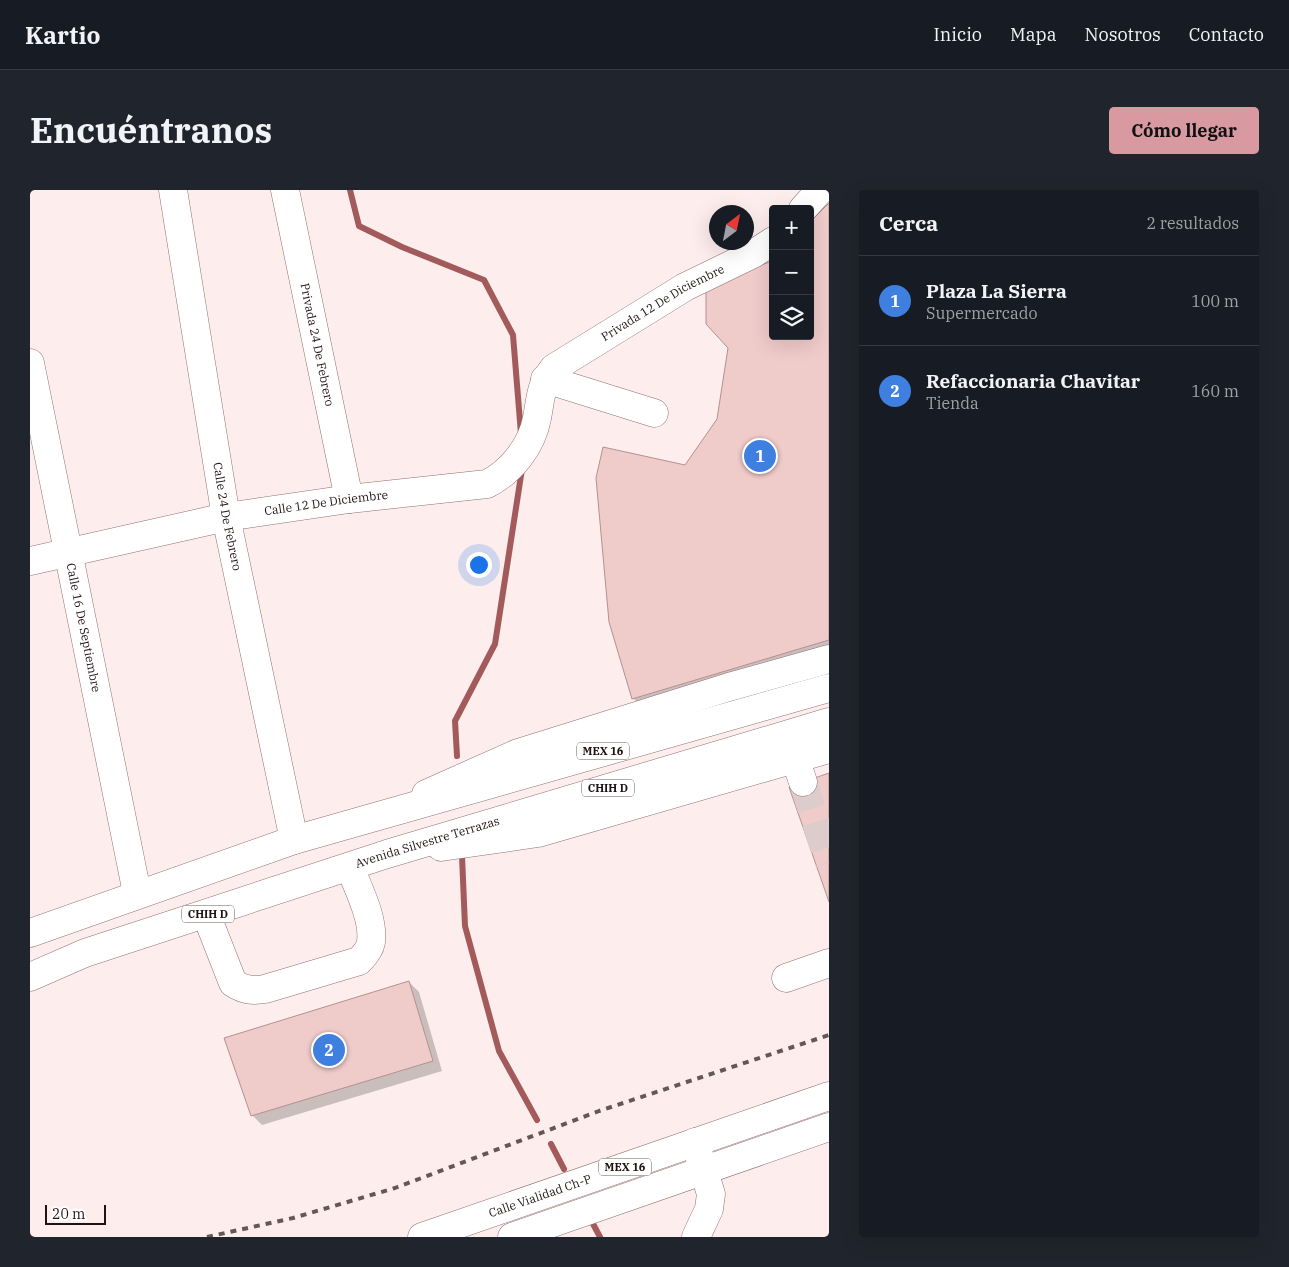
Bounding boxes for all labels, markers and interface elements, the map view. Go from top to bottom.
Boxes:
text: Kartio [25,19,100,51]
text: Inicio [934,23,982,46]
text: Mapa [1010,23,1057,46]
text: Nosotros [1085,23,1161,46]
text: Contacto [1189,23,1264,46]
text: Encuéntranos [30,107,272,153]
button: Cómo llegar [1109,107,1259,154]
north arrow [709,205,754,250]
map controls [769,205,814,340]
button: + [769,205,814,250]
text: Cerca [879,209,938,237]
text: 2 resultados [1147,213,1239,233]
button: − [769,250,814,295]
street label: Privada 12 De Diciembre [598,261,727,344]
text: Plaza La Sierra [926,279,1067,303]
street label: Privada 24 De Febrero [297,282,338,408]
text: 1 [890,291,900,311]
text: 100 m [1191,291,1239,311]
button: layers [769,295,814,340]
text: Supermercado [926,303,1038,323]
text: Refaccionaria Chavitar [926,369,1140,393]
text: 2 [890,381,900,401]
text: 160 m [1191,381,1239,401]
text: Tienda [926,393,979,413]
pin: 1 [744,437,776,475]
street label: Calle 24 De Febrero [210,461,245,572]
street label: Calle 12 De Diciembre [263,487,389,518]
your location [466,552,492,578]
street label: Calle 16 De Septiembre [64,562,104,693]
road number: MEX 16 [577,742,629,760]
road number: CHIH D [582,780,634,796]
street label: Avenida Silvestre Terrazas [353,813,501,871]
road number: CHIH D [182,906,234,922]
pin: 2 [313,1031,345,1069]
road number: MEX 16 [599,1159,651,1176]
street label: Calle Vialidad Ch-P [487,1171,593,1220]
scale bar [45,1202,106,1225]
text: 20 m [52,1205,85,1223]

